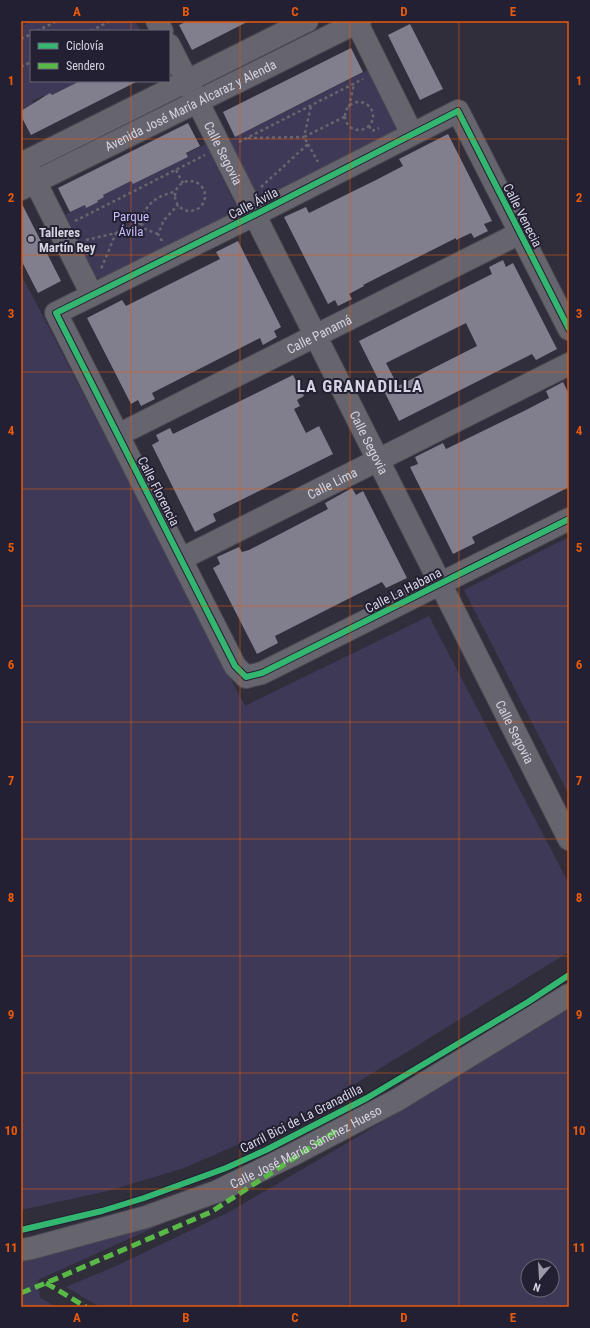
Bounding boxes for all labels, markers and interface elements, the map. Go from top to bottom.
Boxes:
text: A [73,4,81,19]
text: B [182,4,190,19]
text: C [291,4,299,19]
text: D [400,4,408,19]
text: E [510,4,517,19]
legend [30,30,170,82]
text: Ciclovía [66,39,104,53]
street label: Avenida José María Alcaraz y Alenda [102,57,279,154]
text: Sendero [66,59,105,73]
text: 1 [8,73,14,88]
text: 1 [576,73,582,88]
street label: Calle Segovia [201,119,245,188]
street label: Calle Venecia [500,181,545,250]
street label: Calle Ávila [226,185,281,222]
text: 2 [8,190,15,205]
text: 2 [576,190,583,205]
park label: Parque Ávila [113,209,149,239]
place label: Talleres Martín Rey [39,225,96,255]
marker: Talleres Martín Rey [26,234,36,244]
text: 3 [8,306,14,321]
text: 3 [576,306,582,321]
street label: Calle Panamá [284,312,354,357]
district label: LA GRANADILLA [297,376,423,396]
street label: Calle Segovia [347,408,391,477]
text: 4 [8,423,15,438]
text: 4 [576,423,583,438]
street label: Calle Florencia [135,454,182,528]
street label: Calle Lima [305,465,360,502]
text: 5 [8,540,15,555]
text: 5 [576,540,583,555]
street label: Calle La Habana [363,565,444,616]
text: 6 [8,657,15,672]
text: 6 [576,657,583,672]
street label: Calle Segovia [492,698,537,766]
text: 7 [8,773,15,788]
text: 7 [576,773,583,788]
text: 8 [8,890,14,905]
text: 8 [576,890,582,905]
text: 9 [8,1007,14,1022]
text: 9 [576,1007,582,1022]
street label: Carril Bici de La Granadilla [238,1081,365,1156]
street label: Calle José María Sánchez Hueso [228,1102,384,1192]
text: 10 [4,1123,18,1138]
text: 10 [572,1123,586,1138]
text: 11 [4,1240,18,1255]
text: 11 [572,1240,586,1255]
north arrow [520,1258,560,1298]
text: N [532,1280,542,1294]
text: A [73,1310,81,1325]
text: B [182,1310,190,1325]
text: C [291,1310,299,1325]
text: D [400,1310,408,1325]
text: E [510,1310,517,1325]

